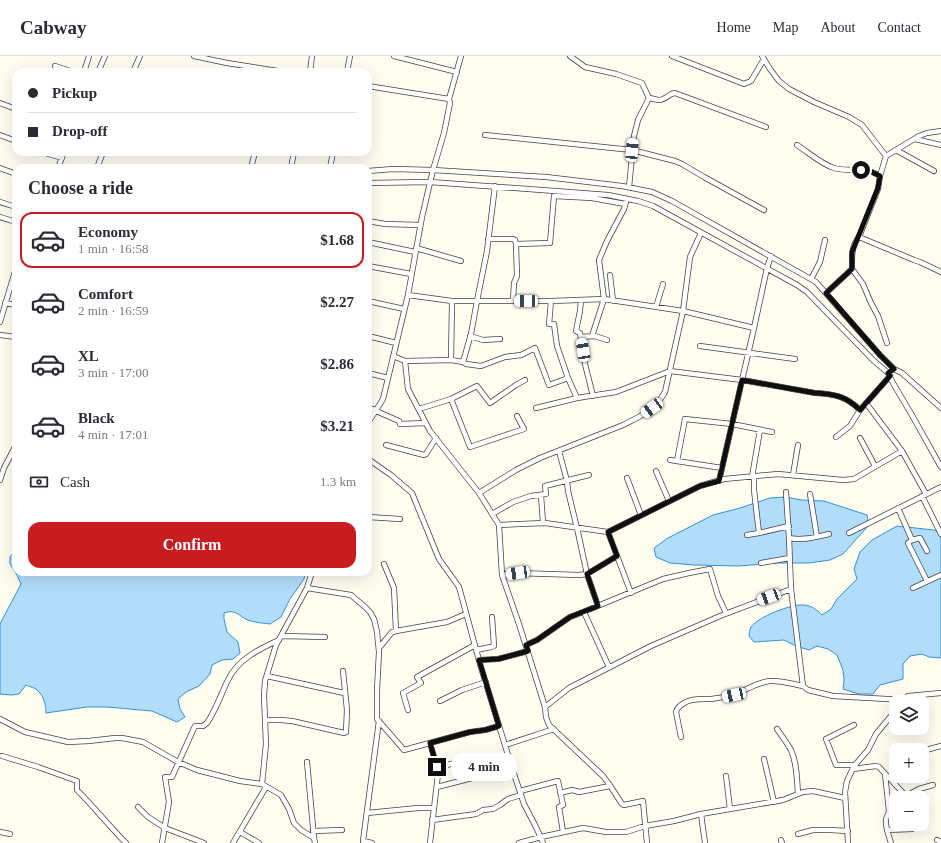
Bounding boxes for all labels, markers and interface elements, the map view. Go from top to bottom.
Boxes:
text: Cabway [20,17,87,38]
text: Home [717,20,751,35]
text: Map [773,20,798,35]
text: About [820,20,855,35]
text: Contact [877,20,921,35]
text: Pickup [52,85,97,101]
text: Drop-off [52,123,108,139]
car [625,138,639,162]
route start [852,161,870,179]
text: Choose a ride [28,178,133,198]
icon: car [30,222,66,258]
text: Economy [78,224,138,240]
text: $1.68 [320,232,354,248]
text: 1 min · 16:58 [78,241,148,256]
icon: car [30,284,66,320]
text: Comfort [78,286,133,302]
text: $2.27 [320,294,354,310]
car [514,295,538,307]
text: 2 min · 16:59 [78,303,148,318]
car [575,337,591,363]
icon: car [30,346,66,382]
text: XL [78,348,99,364]
text: $2.86 [320,356,354,372]
text: 3 min · 17:00 [78,365,148,380]
car [639,396,665,420]
icon: car [30,408,66,444]
text: Black [78,410,115,426]
text: $3.21 [320,418,354,434]
text: 4 min · 17:01 [78,427,148,442]
icon: cash [28,471,50,493]
text: Cash [60,474,90,490]
text: 1.3 km [320,474,356,489]
button: Confirm [28,522,356,568]
car [505,565,531,581]
car [756,587,782,607]
car [721,687,747,703]
map controls [889,695,929,831]
button: layers [889,695,929,735]
button: + [889,743,929,783]
callout: 4 min [451,753,517,781]
route end [428,758,446,776]
text: 4 min [468,759,500,774]
button: − [889,791,929,831]

